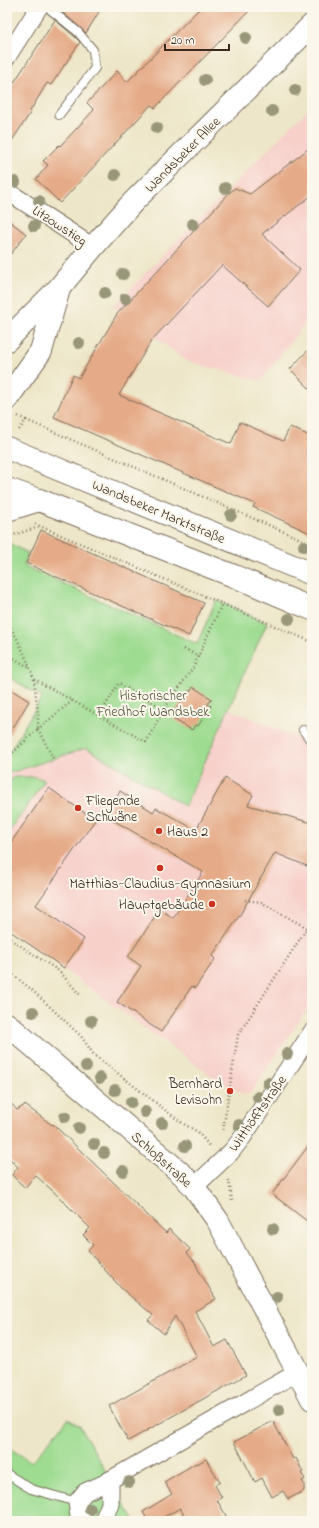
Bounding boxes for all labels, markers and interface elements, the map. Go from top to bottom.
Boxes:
scale bar [165,26,229,52]
text: 20 m [171,32,194,50]
street label: Wandsbeker Allee [140,112,226,198]
street label: Litzowstieg [27,201,91,253]
street label: Wandsbeker Marktstraße [89,475,229,550]
park label: Historischer Friedhof Wandsbek [96,686,210,723]
place label: Fliegende Schwäne [85,791,141,828]
marker: Fliegende Schwäne [73,803,83,813]
place label: Haus 2 [167,822,208,843]
marker: Haus 2 [154,826,164,836]
marker: Matthias-Claudius-Gymnasium [155,863,165,873]
place label: Matthias-Claudius-Gymnasium [69,874,251,896]
place label: Hauptgebäude [119,895,205,917]
marker: Hauptgebäude [207,899,217,909]
street label: Witthöfftstraße [224,1071,293,1156]
place label: Bernhard Levisohn [168,1074,222,1111]
marker: Bernhard Levisohn [225,1086,235,1096]
street label: Schloßstraße [126,1127,197,1194]

